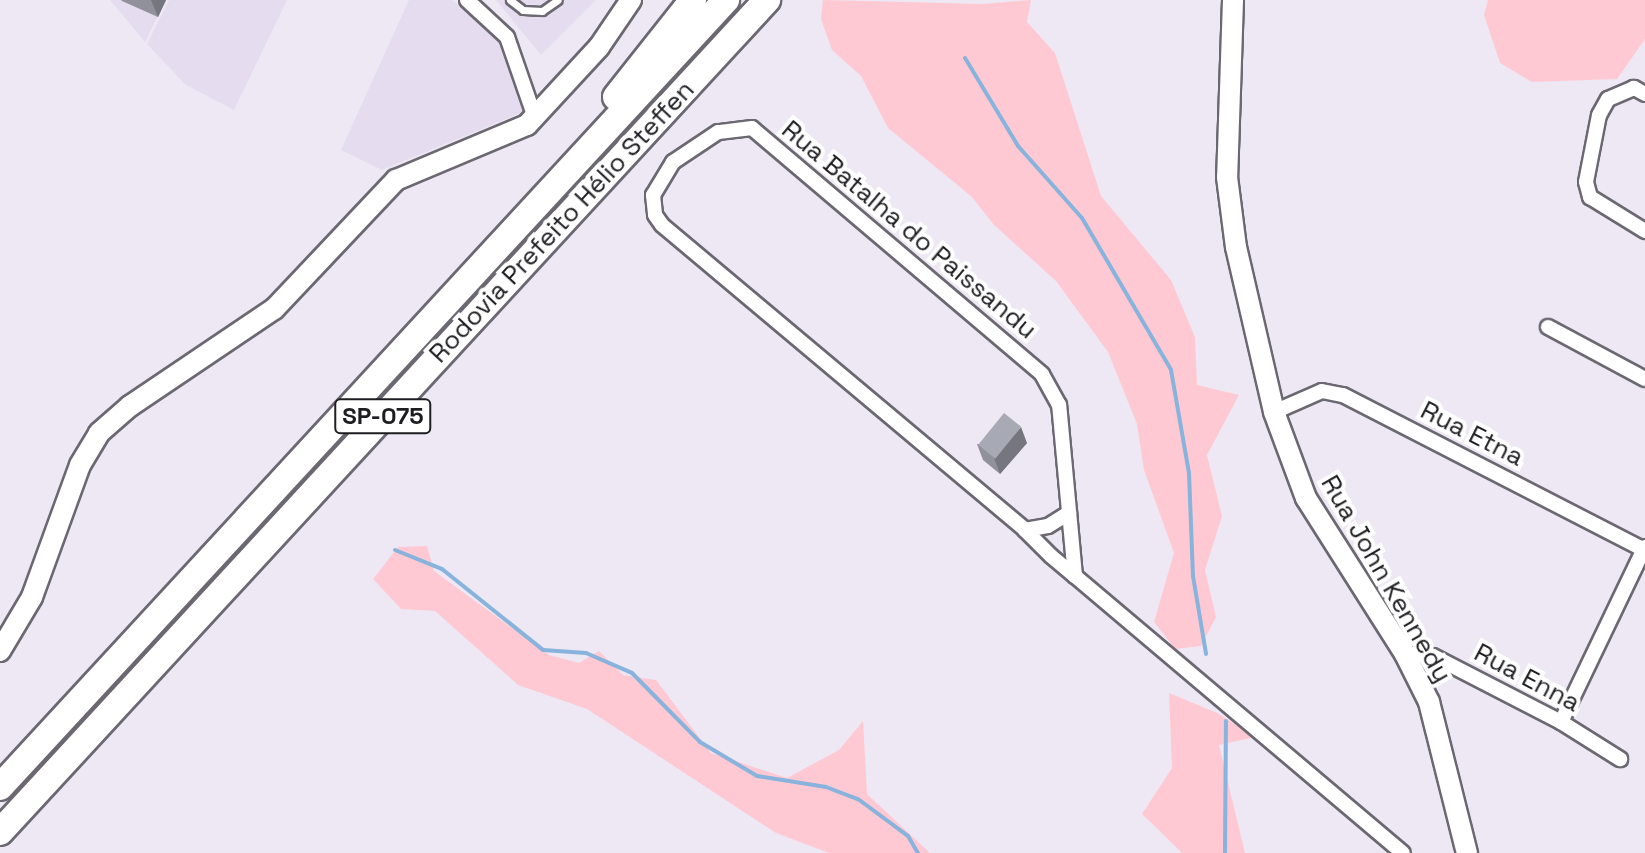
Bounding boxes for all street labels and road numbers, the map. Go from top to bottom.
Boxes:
street label: Rodovia Prefeito Hélio Steffen [423,74,701,370]
street label: Rua Batalha do Paissandu [775,114,1043,346]
street label: Rua Etna [1415,395,1529,473]
road number: SP-075 [333,396,433,436]
street label: Rua John Kennedy [1314,470,1458,688]
street label: Rua Enna [1469,637,1585,719]

